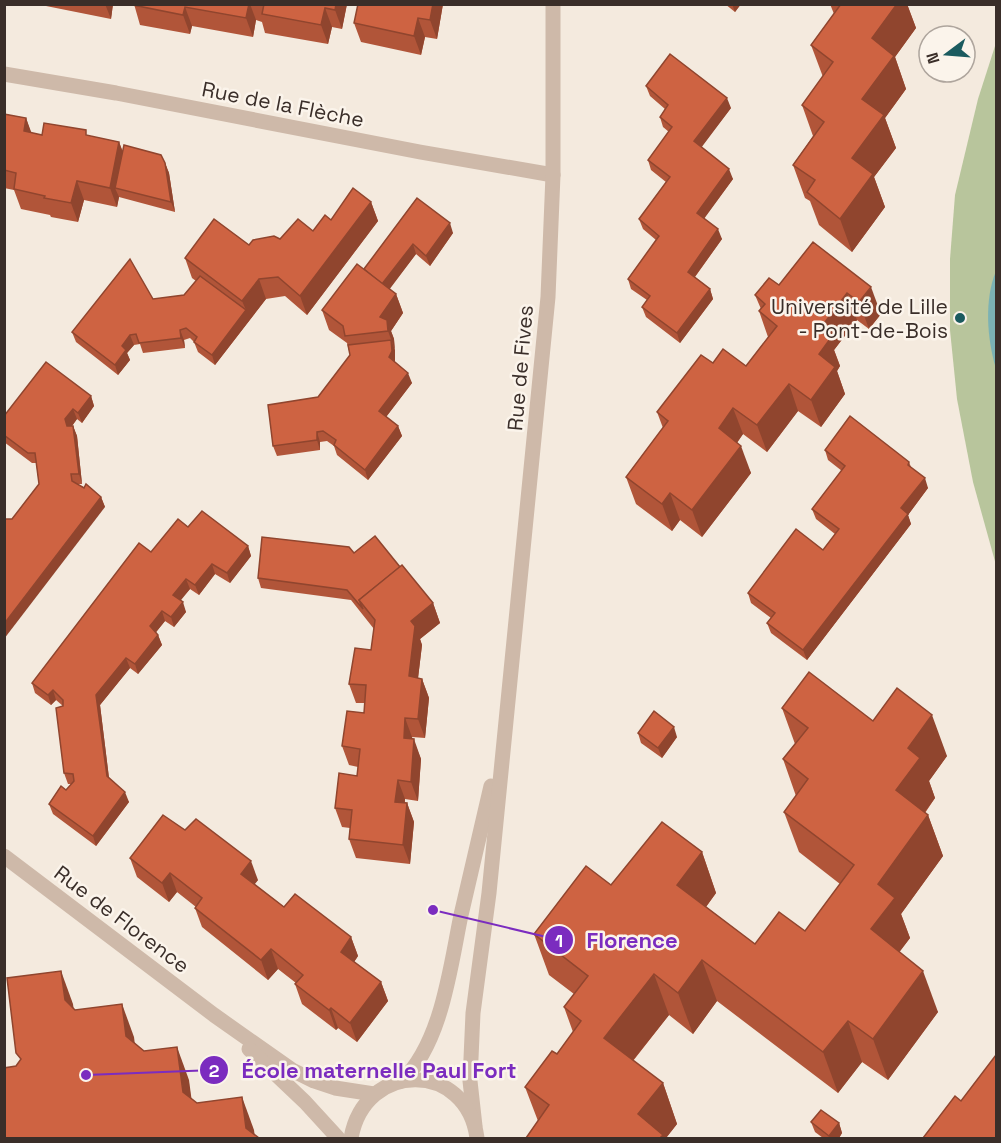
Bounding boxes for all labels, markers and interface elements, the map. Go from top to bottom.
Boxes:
north arrow [917,24,977,84]
text: N [921,50,945,66]
street label: Rue de la Flèche [200,75,366,133]
place label: Université de Lille - Pont-de-Bois [771,293,948,344]
street label: Rue de Fives [501,304,539,432]
marker: Université de Lille - Pont-de-Bois [953,311,967,325]
street label: Rue de Florence [49,859,195,979]
callout: Florence [544,920,689,960]
text: Florence [586,926,678,954]
text: 1 [555,929,563,952]
callout: École maternelle Paul Fort [199,1050,528,1090]
text: École maternelle Paul Fort [241,1056,517,1084]
text: 2 [209,1059,220,1082]

